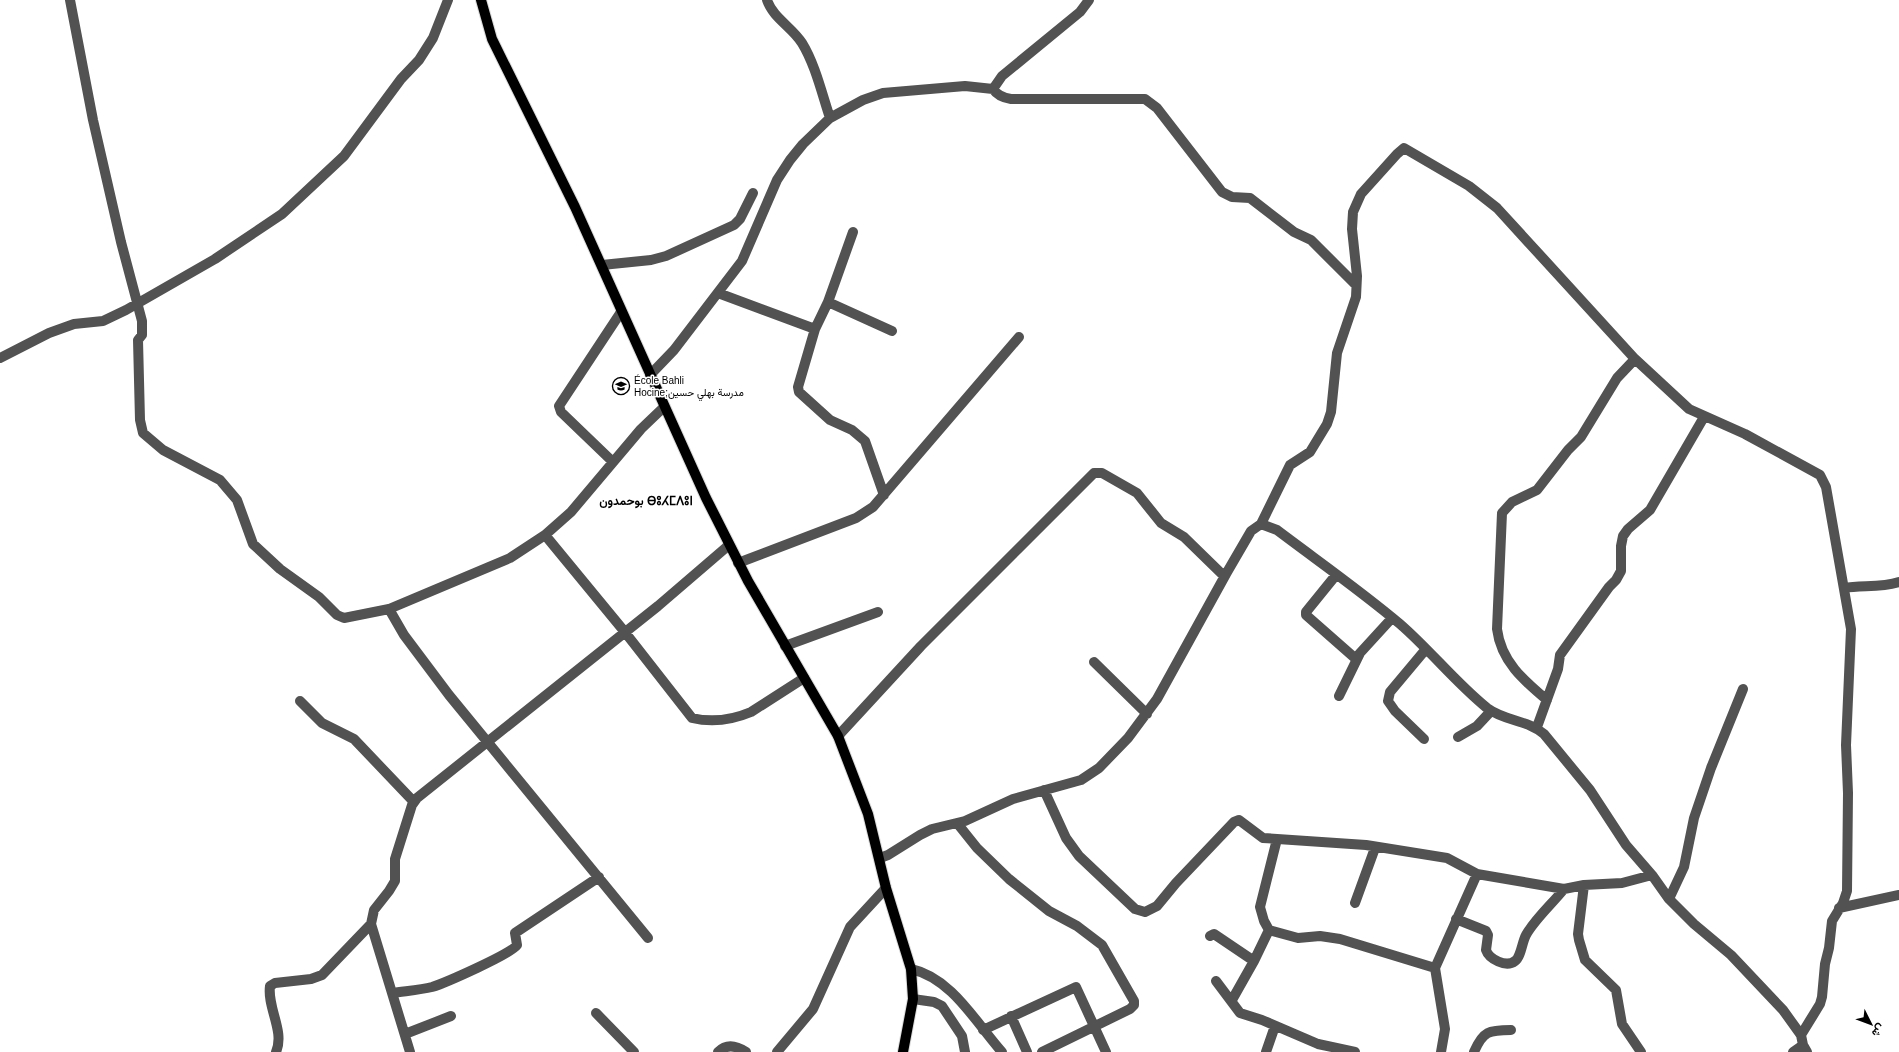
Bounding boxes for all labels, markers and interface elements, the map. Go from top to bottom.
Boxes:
place label: École Bahli Hocine;مدرسة بهلي حسين [634,374,744,401]
school or university icon: École Bahli Hocine;مدرسة بهلي حسين [611,376,631,396]
district label: بوحمدون ⴱⵓⵃⵎⴷⵓⵏ [599,494,693,509]
north arrow [1851,1004,1891,1044]
text: ش [1869,1021,1887,1040]

